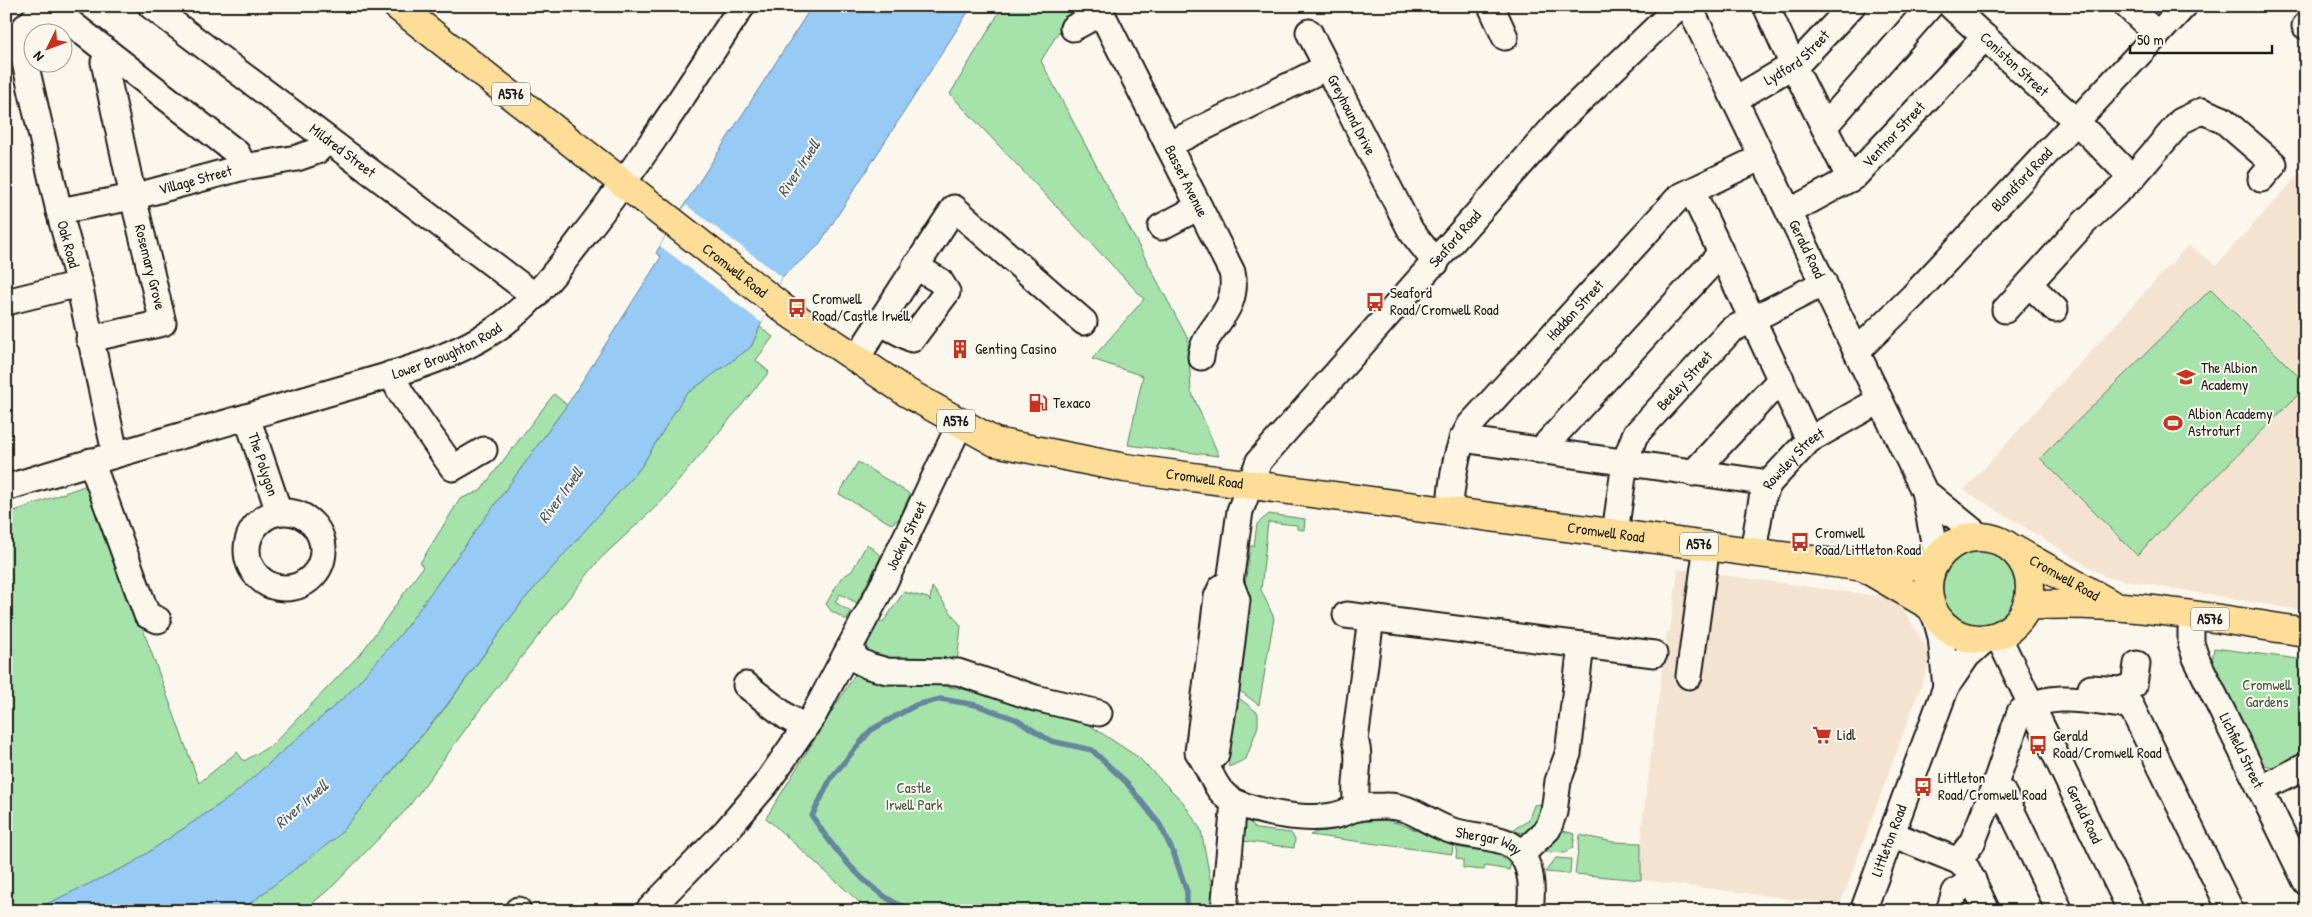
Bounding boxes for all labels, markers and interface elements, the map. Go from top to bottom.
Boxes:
north arrow [22,22,72,72]
scale bar [2130,22,2272,54]
street label: Lydford Street [1760,25,1835,90]
street label: Coniston Street [1976,27,2054,102]
text: 50 m [2137,29,2164,50]
text: N [28,48,48,66]
street label: Greyhound Drive [1323,71,1381,159]
road number: A576 [492,82,530,106]
street label: Ventnor Street [1857,96,1930,172]
street label: Mildred Street [305,118,381,183]
water label: River Irwell [771,134,825,201]
street label: Basset Avenue [1160,141,1214,220]
street label: Blandford Road [1986,142,2057,216]
street label: Village Street [156,159,235,200]
street label: Seaford Road [1424,205,1486,272]
street label: Gerald Road [1784,216,1830,282]
street label: Oak Road [52,218,85,270]
street label: Rosemary Grove [130,222,171,312]
street label: Cromwell Road [698,238,772,302]
street label: Haddon Street [1541,274,1609,345]
place label: Seaford Road/Cromwell Road [1390,282,1499,320]
place label: Cromwell Road/Castle Irwell [812,288,911,326]
bus stop icon: Seaford Road/Cromwell Road [1364,291,1386,313]
bus stop icon: Cromwell Road/Castle Irwell [786,297,808,319]
street label: Lower Broughton Road [389,317,506,384]
building icon: Genting Casino [949,338,971,360]
place label: Genting Casino [975,338,1056,359]
street label: Beeley Street [1651,345,1718,415]
place label: The Albion Academy [2201,357,2258,395]
school or university icon: The Albion Academy [2175,366,2197,388]
fuel station icon: Texaco [1027,392,1049,414]
place label: Texaco [1053,392,1090,413]
place label: Albion Academy Astroturf [2188,403,2273,441]
road number: A576 [937,410,975,432]
sports icon: Albion Academy Astroturf [2162,412,2184,434]
street label: Rowsley Street [1757,422,1829,492]
street label: The Polygon [243,430,284,499]
water label: River Irwell [532,462,588,527]
street label: Cromwell Road [1165,463,1245,494]
street label: Jockey Street [881,497,932,574]
street label: Cromwell Road [1566,516,1646,548]
place label: Cromwell Road/Littleton Road [1815,522,1921,560]
bus stop icon: Cromwell Road/Littleton Road [1789,531,1811,553]
road number: A576 [1680,532,1718,556]
street label: Cromwell Road [2026,549,2104,606]
road number: A576 [2191,608,2229,630]
park label: Cromwell Gardens [2242,674,2292,712]
street label: Lichfield Street [2215,709,2270,792]
supermarket icon: Lidl [1811,724,1833,746]
place label: Lidl [1837,724,1856,745]
place label: Gerald Road/Cromwell Road [2053,725,2162,763]
bus stop icon: Gerald Road/Cromwell Road [2027,734,2049,756]
place label: Littleton Road/Cromwell Road [1938,767,2047,805]
water label: River Irwell [270,774,333,833]
bus stop icon: Littleton Road/Cromwell Road [1912,776,1934,798]
park label: Castle Irwell Park [885,777,943,815]
street label: Gerald Road [2062,781,2108,847]
street label: Littleton Road [1866,801,1912,879]
street label: Shergar Way [1454,821,1527,859]

